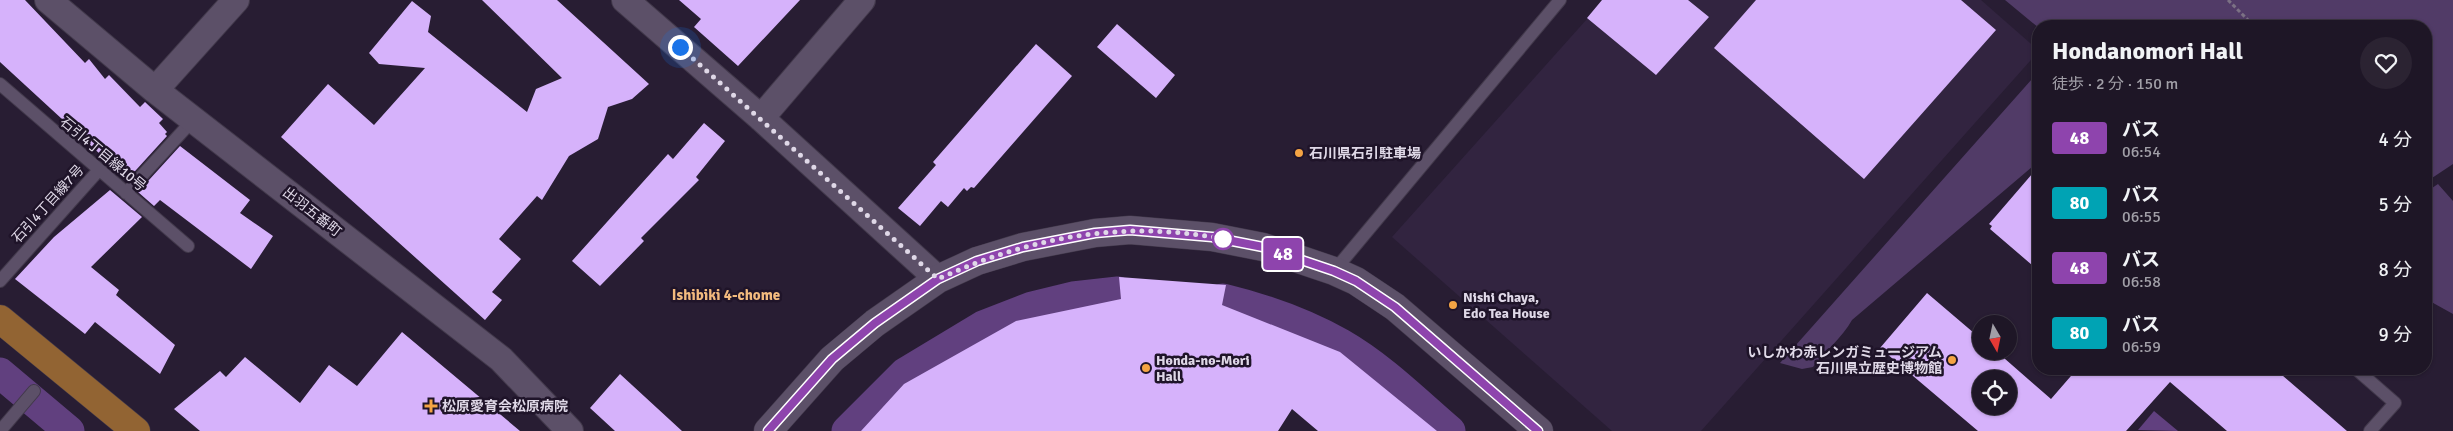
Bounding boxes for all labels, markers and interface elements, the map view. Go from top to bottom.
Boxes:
your location [668,35,693,60]
text: Hondanomori Hall [2052,36,2243,66]
button: heart [2360,37,2412,89]
text: 徒歩 · 2 分 · 150 m [2052,74,2178,94]
street label: 石引4丁目線10号 [57,113,149,195]
text: バス [2122,118,2160,142]
text: 48 [2070,127,2089,149]
text: 4 分 [2379,128,2412,152]
text: 06:54 [2122,142,2161,162]
place label: 石川県石引駐車場 [1309,145,1421,162]
marker: 石川県石引駐車場 [1293,147,1305,159]
street label: 石引4丁目線7号 [9,161,87,247]
text: バス [2122,183,2160,207]
street label: 出羽五番町 [279,184,345,240]
text: 80 [2070,192,2089,214]
text: 5 分 [2379,193,2412,217]
text: 06:55 [2122,207,2161,227]
unlabelled marker [1212,228,1234,250]
line badge: 48 [1260,238,1306,270]
text: 48 [1273,243,1293,265]
text: バス [2122,248,2160,272]
text: 48 [2070,257,2089,279]
text: 8 分 [2379,258,2412,282]
text: 06:58 [2122,272,2161,292]
district label: Ishibiki 4-chome [672,286,780,304]
place label: Nishi Chaya, Edo Tea House [1463,289,1550,322]
marker: Nishi Chaya, Edo Tea House [1447,299,1459,311]
text: バス [2122,313,2160,337]
north arrow [1972,315,2018,360]
map controls [1972,315,2017,415]
text: 80 [2070,322,2089,344]
text: 9 分 [2379,323,2412,347]
text: 06:59 [2122,337,2161,357]
place label: いしかわ赤レンガミュージアム 石川県立歴史博物館 [1747,344,1942,377]
place label: Honda-no-Mori Hall [1156,352,1250,385]
marker: いしかわ赤レンガミュージアム 石川県立歴史博物館 [1946,354,1958,366]
marker: Honda-no-Mori Hall [1140,362,1152,374]
button: locate [1972,370,2017,415]
place label: 松原愛育会松原病院 [442,398,568,415]
marker: 松原愛育会松原病院 [424,399,438,413]

